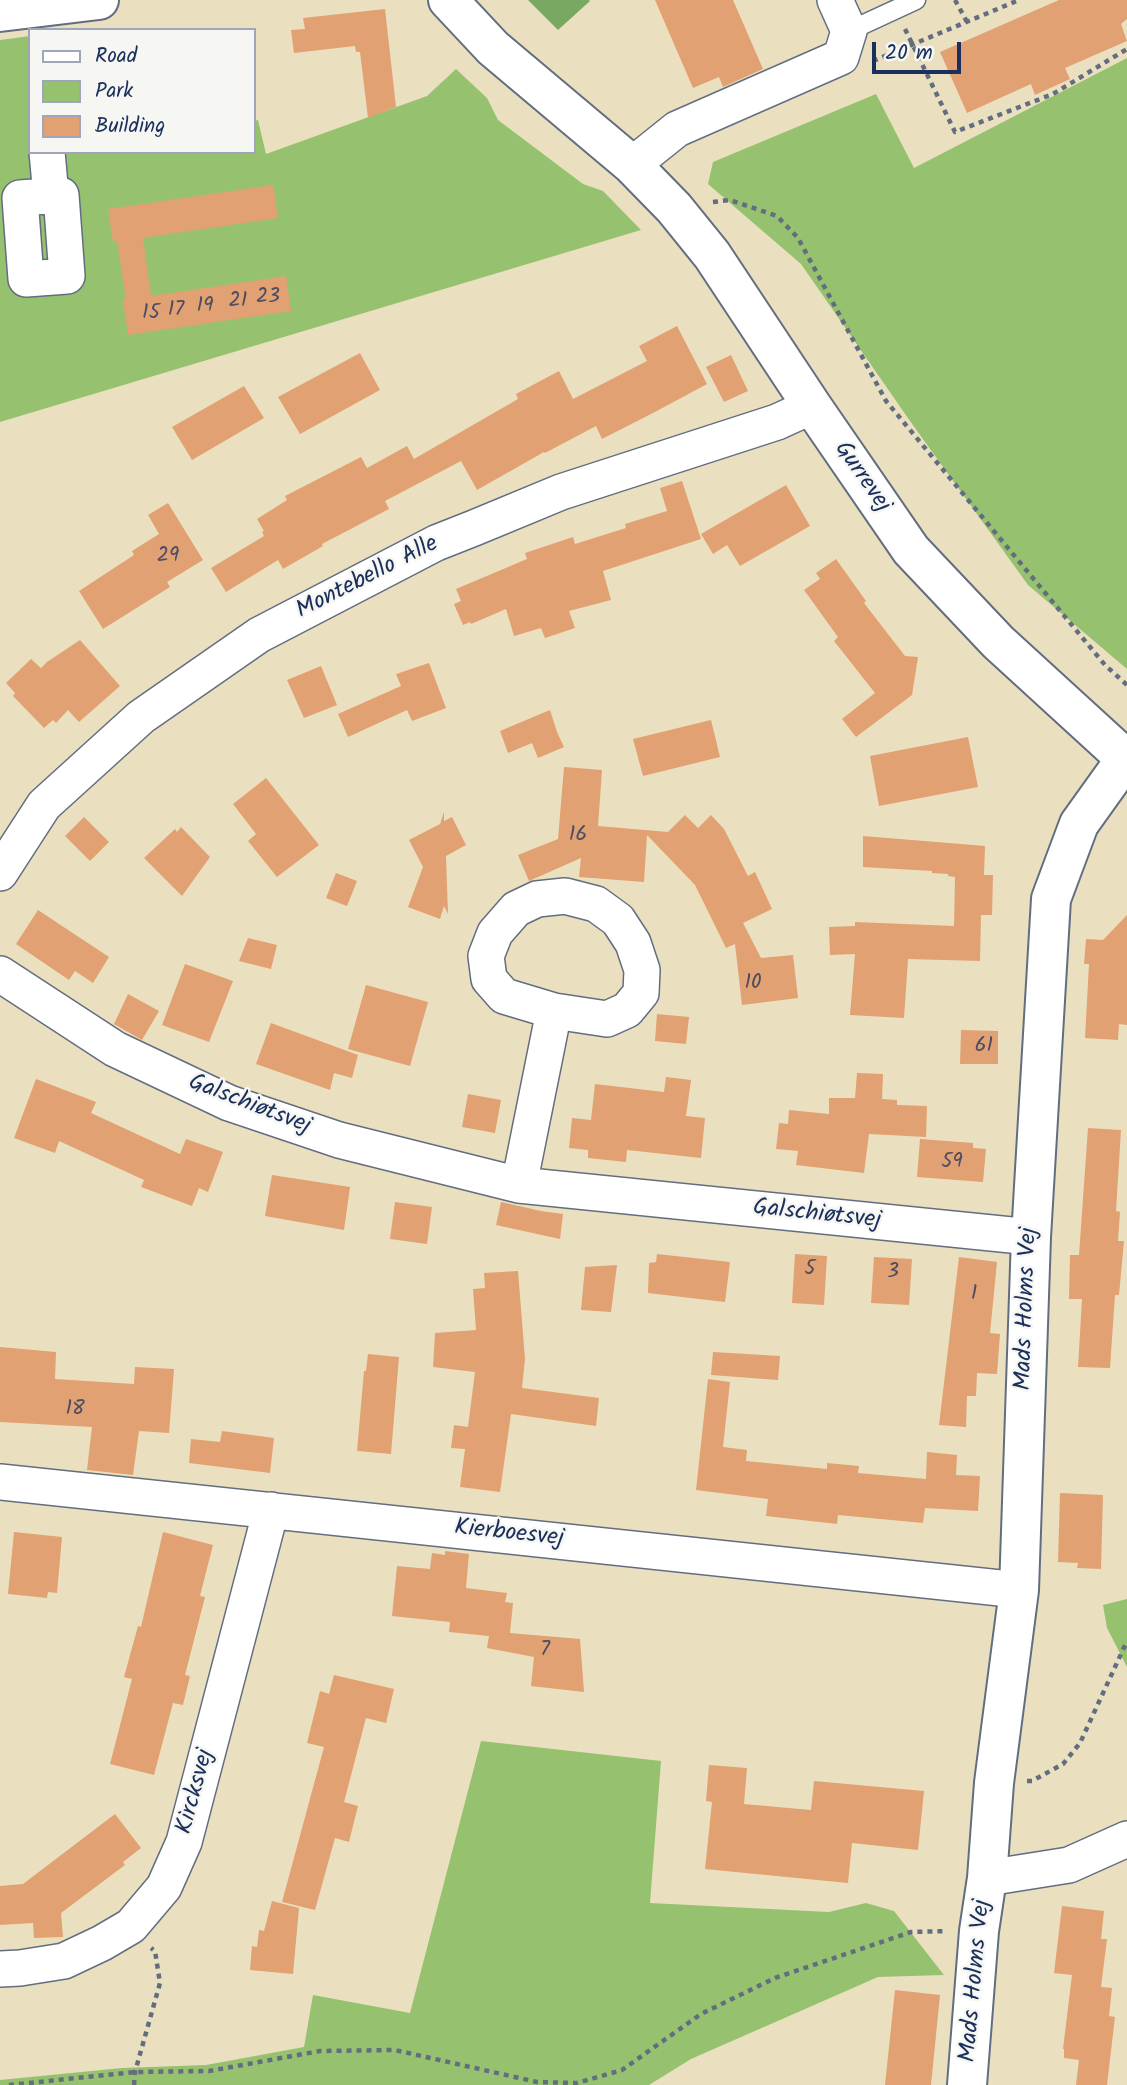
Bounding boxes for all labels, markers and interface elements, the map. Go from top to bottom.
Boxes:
legend [28,28,256,154]
scale bar [875,28,964,72]
text: 20 m [885,37,933,70]
text: Road [95,40,137,73]
text: Park [95,75,133,108]
text: Building [95,110,165,143]
house number: 23 [256,285,280,311]
house number: 21 [229,289,247,315]
house number: 19 [197,294,213,320]
house number: 17 [168,298,184,324]
house number: 15 [142,301,160,327]
street label: Gurrevej [826,437,896,519]
street label: Montebello Alle [292,531,444,627]
house number: 29 [157,544,179,570]
house number: 16 [569,823,587,849]
house number: 10 [744,971,762,997]
house number: 61 [975,1034,993,1060]
street label: Galschiøtsvej [184,1069,314,1143]
house number: 59 [941,1150,963,1176]
street label: Galschiøtsvej [751,1195,883,1237]
street label: Mads Holms Vej [1011,1227,1045,1391]
house number: 5 [804,1257,816,1283]
house number: 3 [887,1260,899,1286]
house number: 1 [971,1282,977,1308]
house number: 18 [65,1397,85,1423]
street label: Kierboesvej [453,1515,565,1555]
house number: 7 [540,1638,550,1664]
street label: Kircksvej [172,1746,222,1838]
street label: Mads Holms Vej [956,1898,998,2064]

